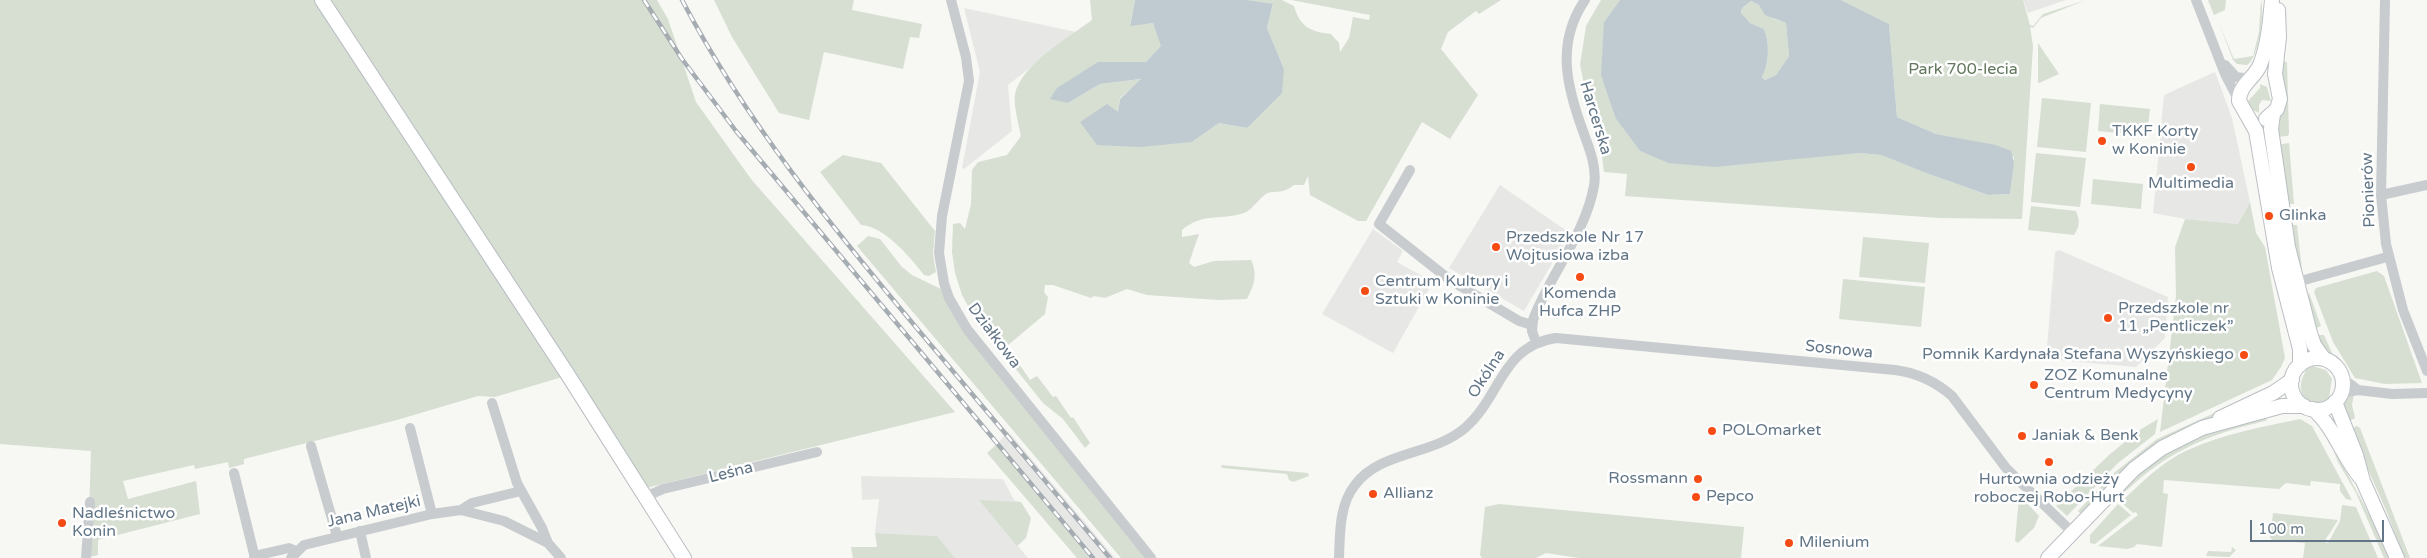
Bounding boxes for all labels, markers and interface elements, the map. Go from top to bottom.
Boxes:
park label: Park 700-lecia [1908,60,2018,80]
street label: Harcerska [1575,79,1615,157]
place label: TKKF Korty w Koninie [2112,122,2198,160]
marker: TKKF Korty w Koninie [2096,135,2108,147]
street label: Pionierów [2358,152,2380,228]
marker: Multimedia [2185,161,2197,173]
place label: Multimedia [2148,174,2234,194]
place label: Glinka [2279,206,2326,226]
marker: Glinka [2263,210,2275,222]
place label: Przedszkole Nr 17 Wojtusiowa izba [1506,228,1644,266]
marker: Przedszkole Nr 17 Wojtusiowa izba [1490,241,1502,253]
marker: Komenda Hufca ZHP [1574,271,1586,283]
place label: Centrum Kultury i Sztuki w Koninie [1375,272,1508,310]
place label: Komenda Hufca ZHP [1539,284,1621,322]
marker: Centrum Kultury i Sztuki w Koninie [1359,285,1371,297]
place label: Przedszkole nr 11 „Pentliczek” [2118,299,2234,337]
street label: Działkowa [963,300,1025,372]
marker: Przedszkole nr 11 „Pentliczek” [2102,312,2114,324]
street label: Sosnowa [1804,337,1874,363]
place label: Pomnik Kardynała Stefana Wyszyńskiego [1922,345,2234,365]
street label: Okólna [1464,346,1510,402]
marker: Pomnik Kardynała Stefana Wyszyńskiego [2238,349,2250,361]
place label: ZOZ Komunalne Centrum Medycyny [2044,366,2192,404]
marker: ZOZ Komunalne Centrum Medycyny [2028,379,2040,391]
place label: POLOmarket [1722,421,1821,441]
marker: POLOmarket [1706,425,1718,437]
place label: Janiak & Benk [2032,426,2138,446]
marker: Janiak & Benk [2016,430,2028,442]
marker: Hurtownia odzieży roboczej Robo-Hurt [2043,456,2055,468]
street label: Leśna [707,458,755,488]
place label: Rossmann [1608,469,1688,489]
place label: Hurtownia odzieży roboczej Robo-Hurt [1974,470,2124,508]
marker: Rossmann [1692,473,1704,485]
place label: Allianz [1383,484,1433,504]
place label: Pepco [1706,487,1754,507]
marker: Allianz [1367,488,1379,500]
marker: Pepco [1690,491,1702,503]
street label: Jana Matejki [325,492,423,532]
place label: Nadleśnictwo Konin [72,504,175,542]
scale bar [2252,510,2386,542]
marker: Nadleśnictwo Konin [56,517,68,529]
text: 100 m [2258,520,2304,538]
place label: Milenium [1799,533,1869,553]
marker: Milenium [1783,537,1795,549]

